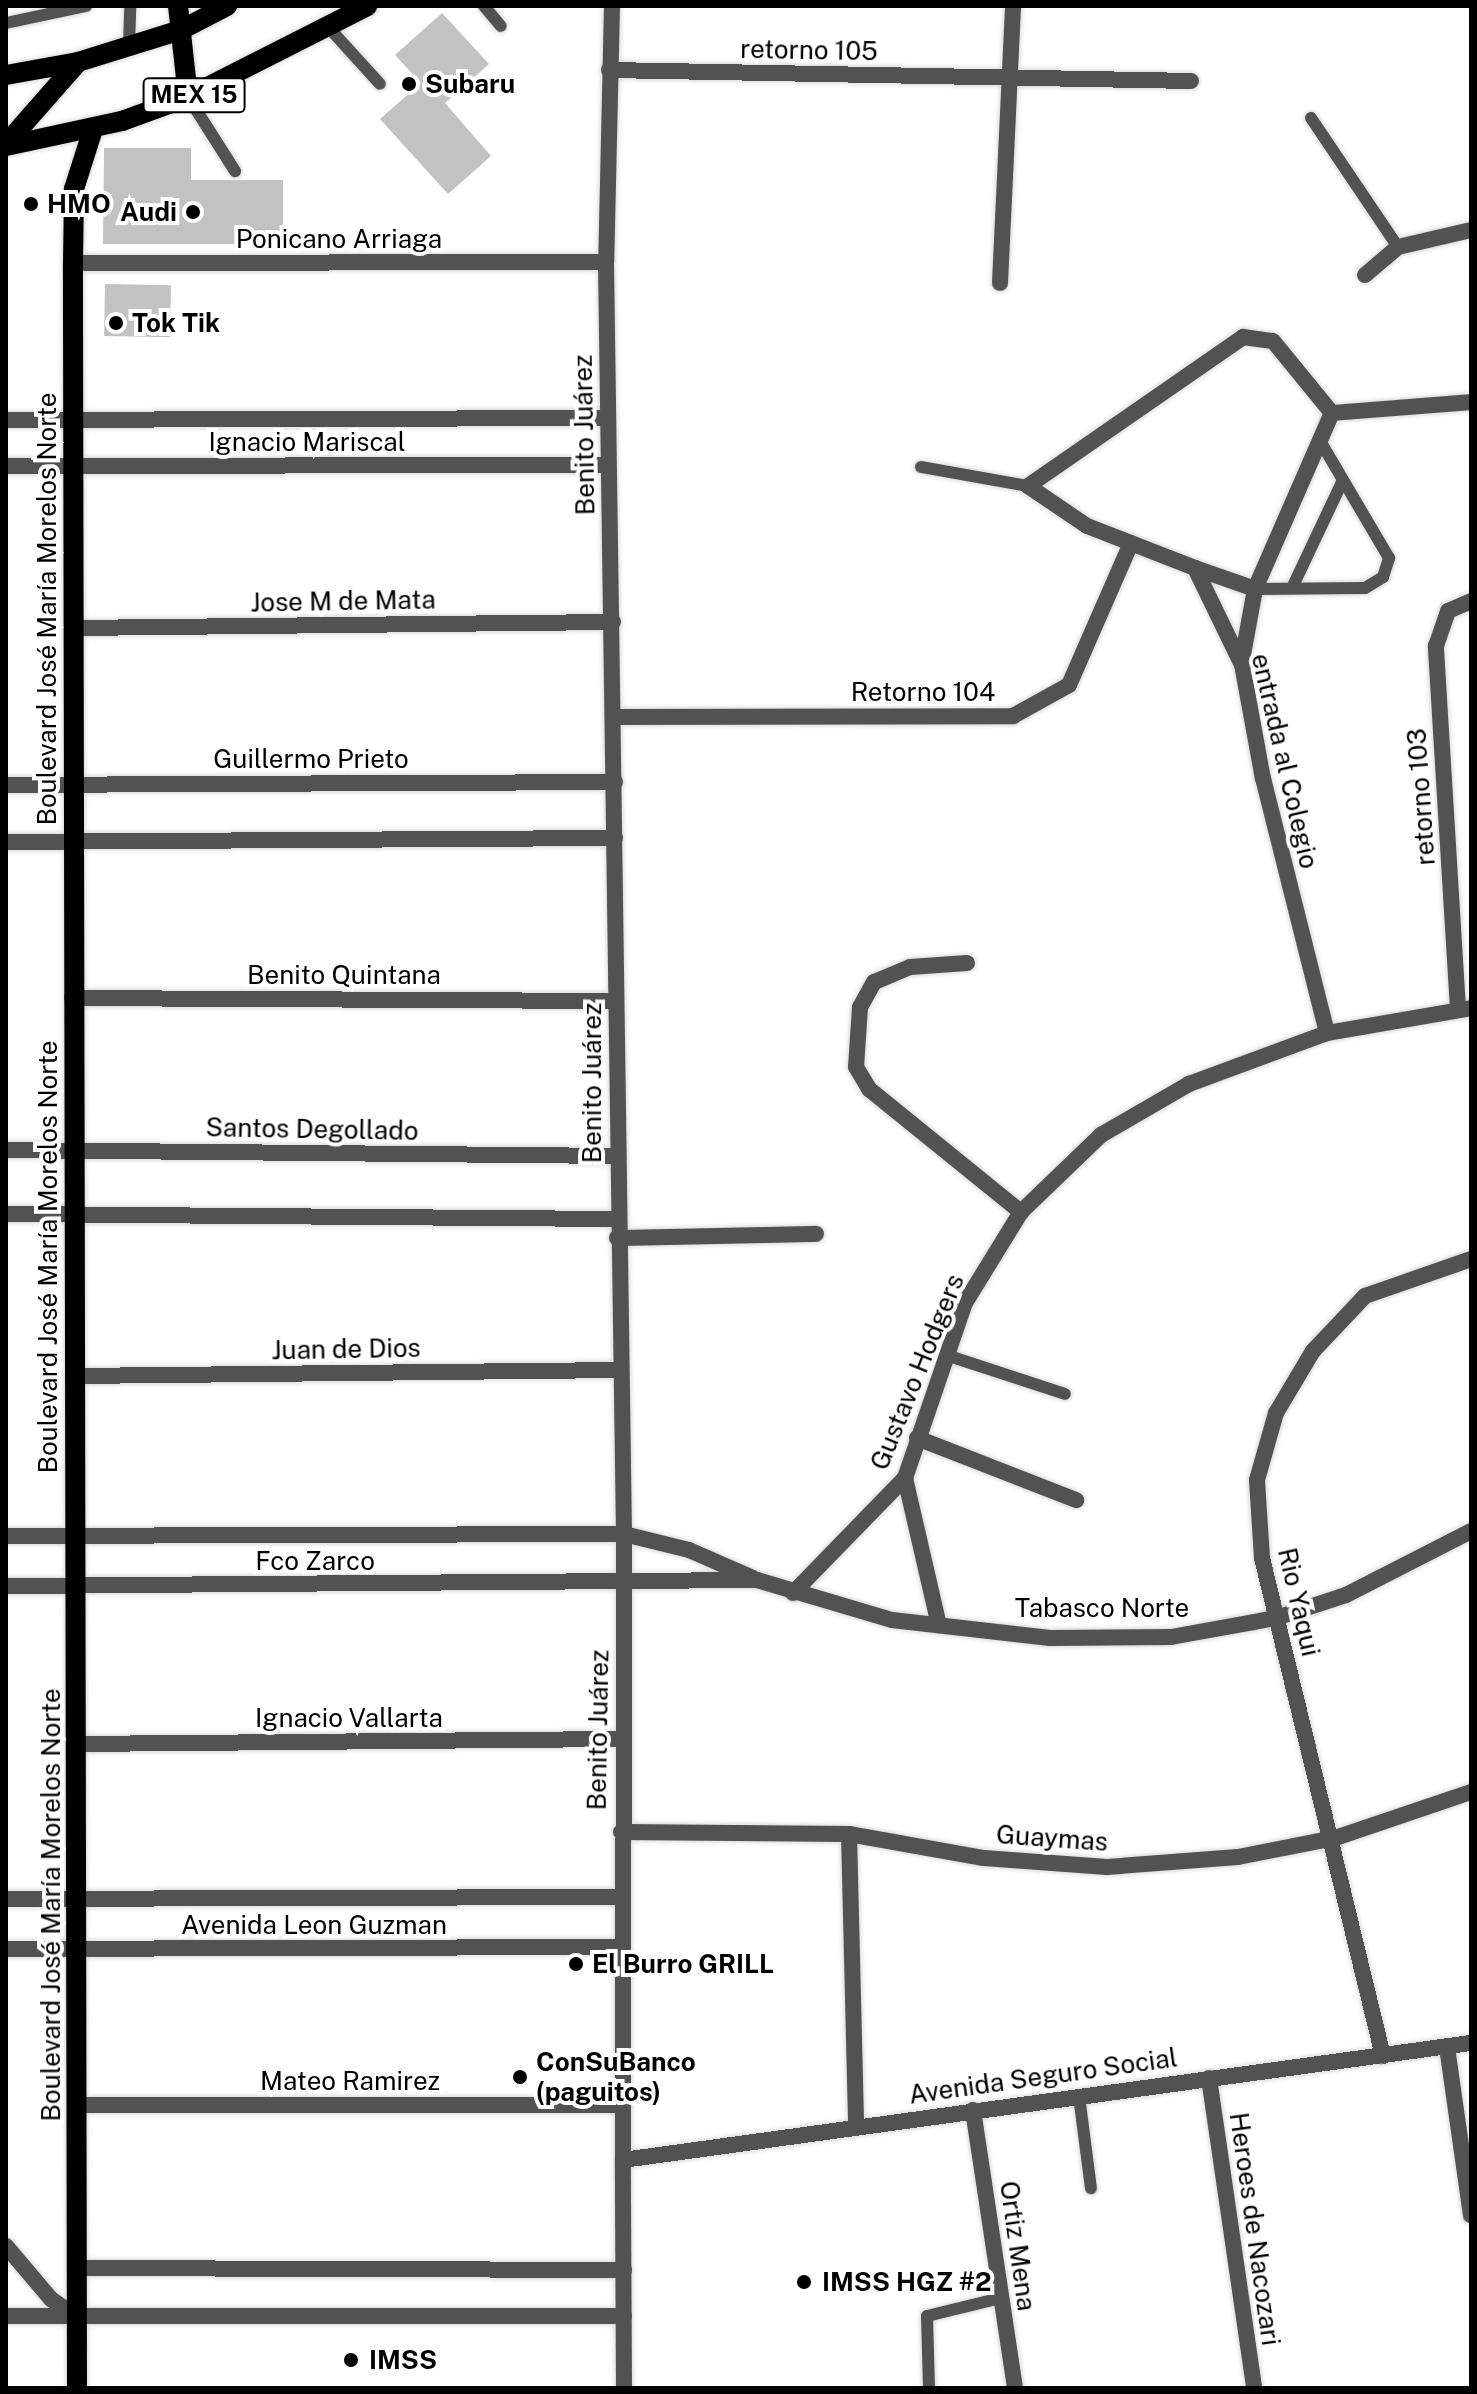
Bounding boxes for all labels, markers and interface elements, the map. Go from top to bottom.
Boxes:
street label: retorno 105 [740,33,878,67]
place label: Subaru [425,68,515,100]
road number: MEX 15 [142,75,246,115]
marker: Subaru [400,75,418,93]
place label: HMO [47,188,111,220]
marker: HMO [22,195,40,213]
place label: Audi [120,196,177,228]
marker: Audi [184,203,202,221]
street label: Ponicano Arriaga [236,223,442,255]
place label: Tok Tik [132,307,220,339]
marker: Tok Tik [107,314,125,332]
street label: Benito Juárez [567,354,601,516]
street label: Boulevard José María Morelos Norte [31,392,63,826]
street label: Ignacio Mariscal [208,426,406,458]
street label: Jose M de Mata [250,584,436,618]
street label: entrada al Colegio [1245,650,1325,872]
street label: Retorno 104 [851,676,995,708]
street label: retorno 103 [1401,727,1441,867]
street label: Guillermo Prieto [213,743,409,775]
street label: Benito Quintana [247,959,441,991]
street label: Benito Juárez [576,1003,608,1163]
street label: Boulevard José María Morelos Norte [32,1040,64,1474]
street label: Santos Degollado [205,1112,419,1146]
street label: Gustavo Hodgers [863,1270,971,1474]
street label: Juan de Dios [271,1332,421,1366]
street label: Fco Zarco [255,1545,375,1577]
street label: Rio Yaqui [1271,1545,1327,1659]
street label: Tabasco Norte [1015,1592,1189,1624]
street label: Benito Juárez [581,1649,615,1811]
street label: Boulevard José María Morelos Norte [35,1688,67,2122]
street label: Ignacio Vallarta [255,1702,443,1734]
street label: Guaymas [995,1819,1109,1857]
street label: Avenida Leon Guzman [181,1909,447,1941]
place label: El Burro GRILL [592,1948,774,1980]
marker: El Burro GRILL [567,1955,585,1973]
street label: Avenida Seguro Social [907,2042,1179,2110]
place label: ConSuBanco (paguitos) [536,2046,696,2108]
street label: Mateo Ramirez [260,2065,440,2097]
marker: ConSuBanco (paguitos) [511,2068,529,2086]
street label: Heroes de Nacozari [1223,2110,1287,2348]
street label: Ortiz Mena [993,2179,1043,2313]
place label: IMSS HGZ #2 [822,2266,991,2298]
marker: IMSS HGZ #2 [793,2271,815,2293]
place label: IMSS [369,2344,437,2376]
marker: IMSS [340,2349,362,2371]

